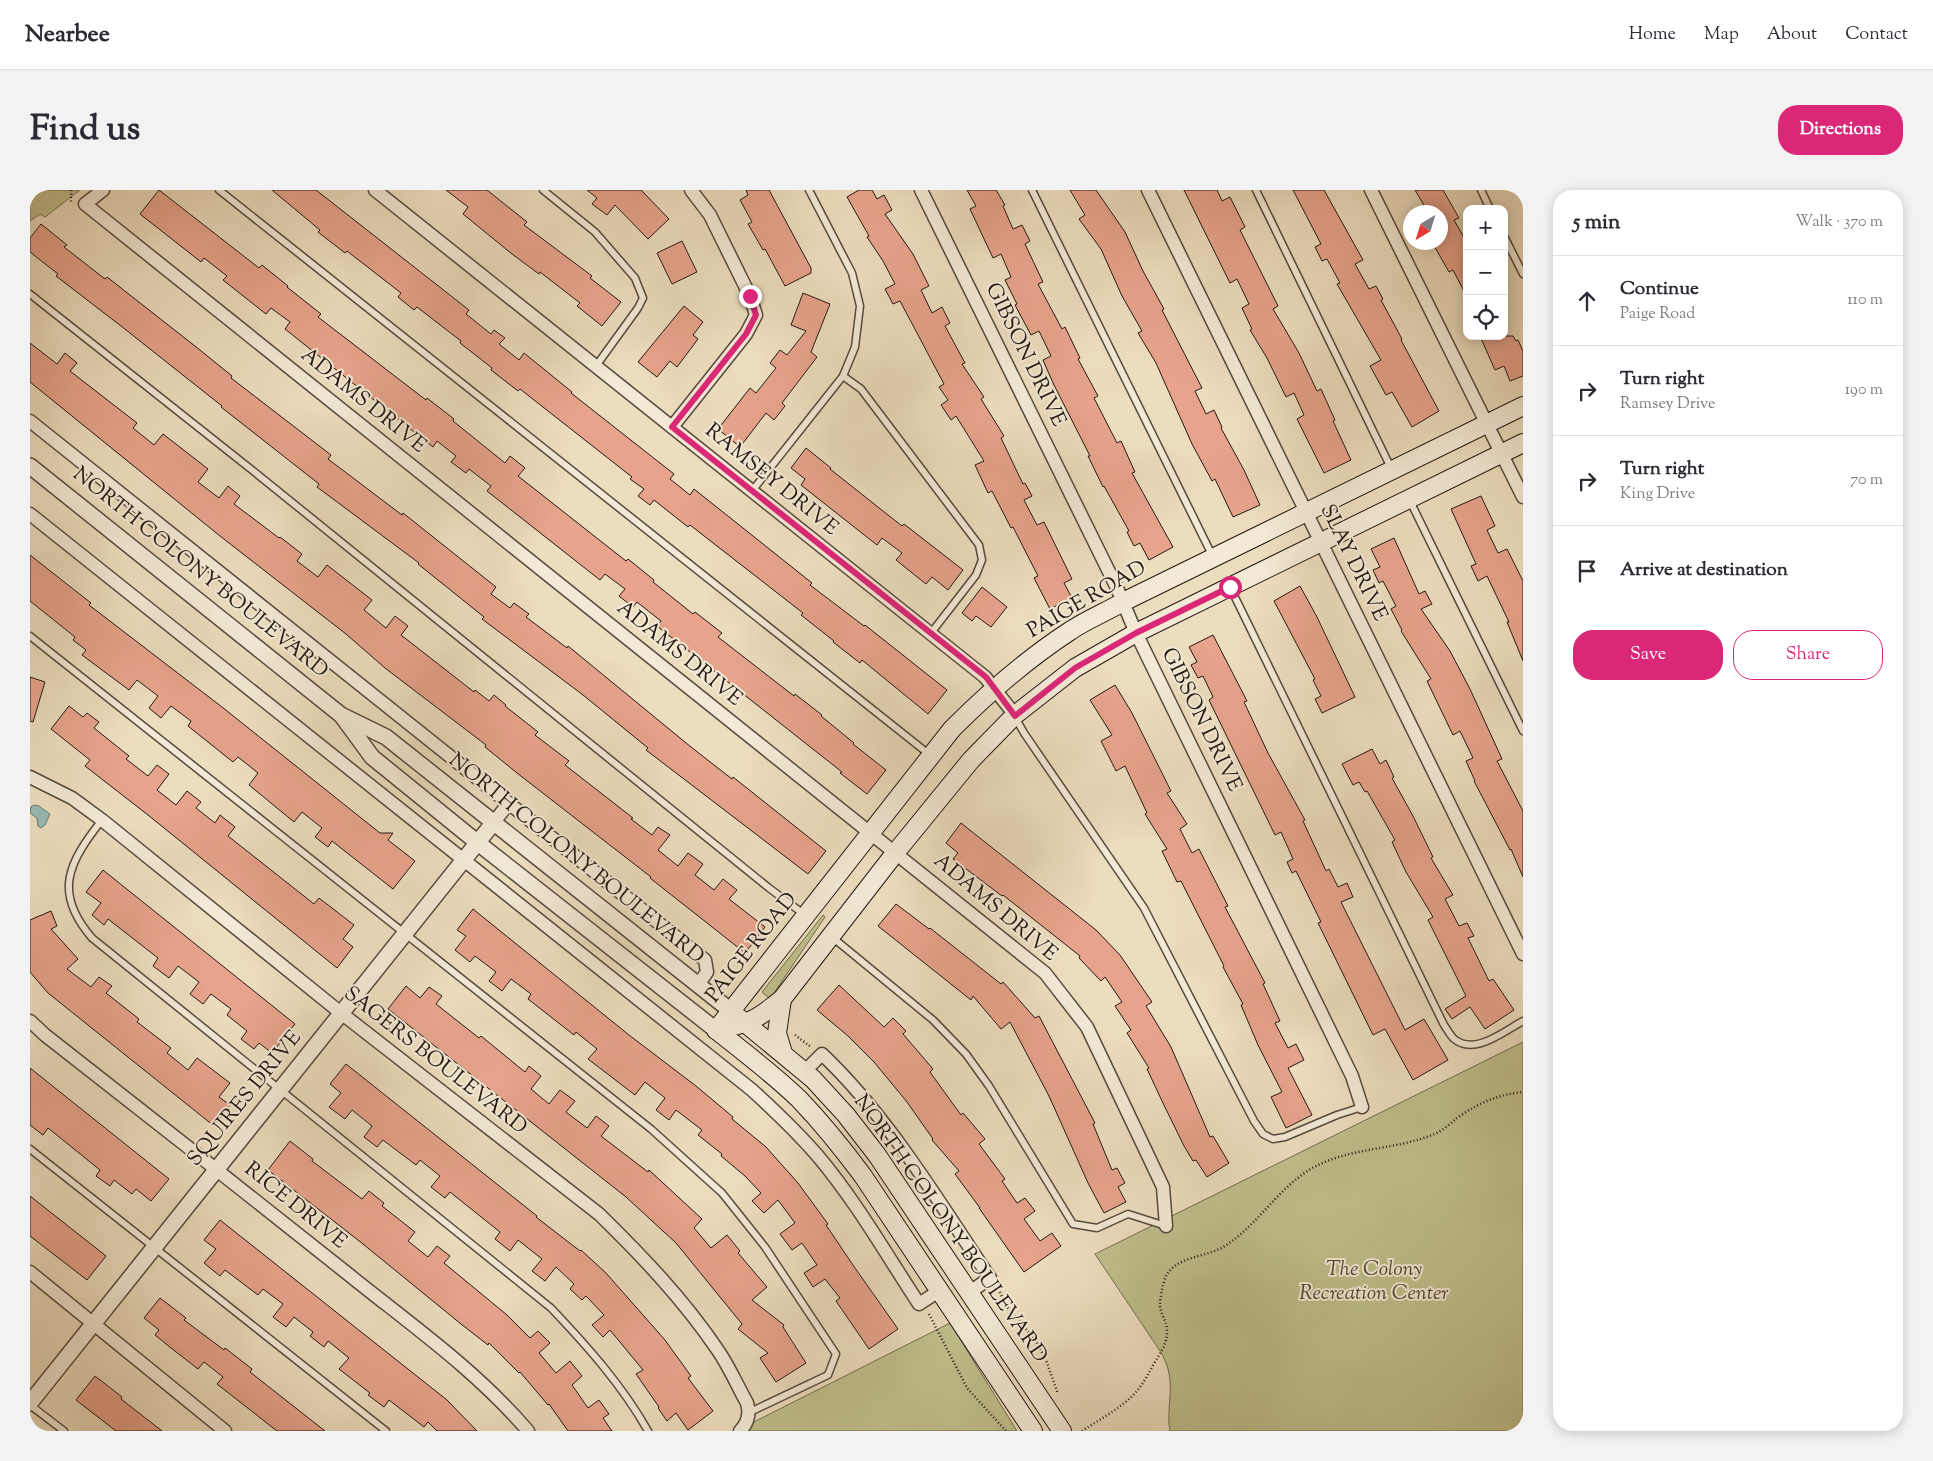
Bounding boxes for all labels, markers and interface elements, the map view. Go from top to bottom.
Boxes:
text: Nearbee [25,18,110,52]
text: Home [1629,22,1676,48]
text: Map [1704,22,1739,48]
text: About [1767,22,1817,48]
text: Contact [1845,22,1908,48]
text: Find us [30,105,140,156]
button: Directions [1778,105,1903,155]
north arrow [1403,205,1448,250]
map controls [1463,205,1508,340]
button: + [1463,205,1508,250]
text: 5 min [1573,208,1620,238]
text: Walk · 370 m [1795,211,1883,234]
button: − [1463,250,1508,295]
text: Continue [1620,276,1699,303]
street label: GIBSON DRIVE [977,278,1073,432]
route end [739,285,762,308]
icon: ahead [1573,287,1601,315]
text: 110 m [1847,289,1883,312]
button: locate [1463,295,1508,340]
text: Paige Road [1620,303,1695,326]
street label: ADAMS DRIVE [294,341,432,461]
text: Turn right [1620,366,1704,393]
icon: right [1573,377,1601,405]
text: 190 m [1845,379,1883,402]
text: Ramsey Drive [1620,393,1715,416]
street label: RAMSEY DRIVE [698,417,844,543]
text: Turn right [1620,456,1704,483]
street label: NORTH COLONY BOULEVARD [66,460,334,686]
icon: right [1573,467,1601,495]
text: 70 m [1850,469,1883,492]
text: King Drive [1620,483,1695,506]
street label: SLAY DRIVE [1312,499,1394,627]
street label: PAIGE ROAD [1022,554,1152,646]
icon: arrive [1573,557,1601,585]
text: Arrive at destination [1620,557,1788,584]
route start [1219,576,1242,599]
street label: ADAMS DRIVE [610,594,748,714]
button: Save [1573,630,1723,680]
button: Share [1733,630,1883,680]
street label: GIBSON DRIVE [1153,643,1249,797]
street label: NORTH COLONY BOULEVARD [442,746,710,972]
street label: ADAMS DRIVE [926,847,1064,969]
street label: PAIGE ROAD [699,886,805,1010]
street label: SAGERS BOULEVARD [337,980,533,1142]
street label: SQUIRES DRIVE [181,1024,309,1173]
street label: NORTH COLONY BOULEVARD [846,1089,1054,1369]
street label: RICE DRIVE [237,1155,353,1257]
park label: The Colony Recreation Center [1299,1255,1449,1309]

